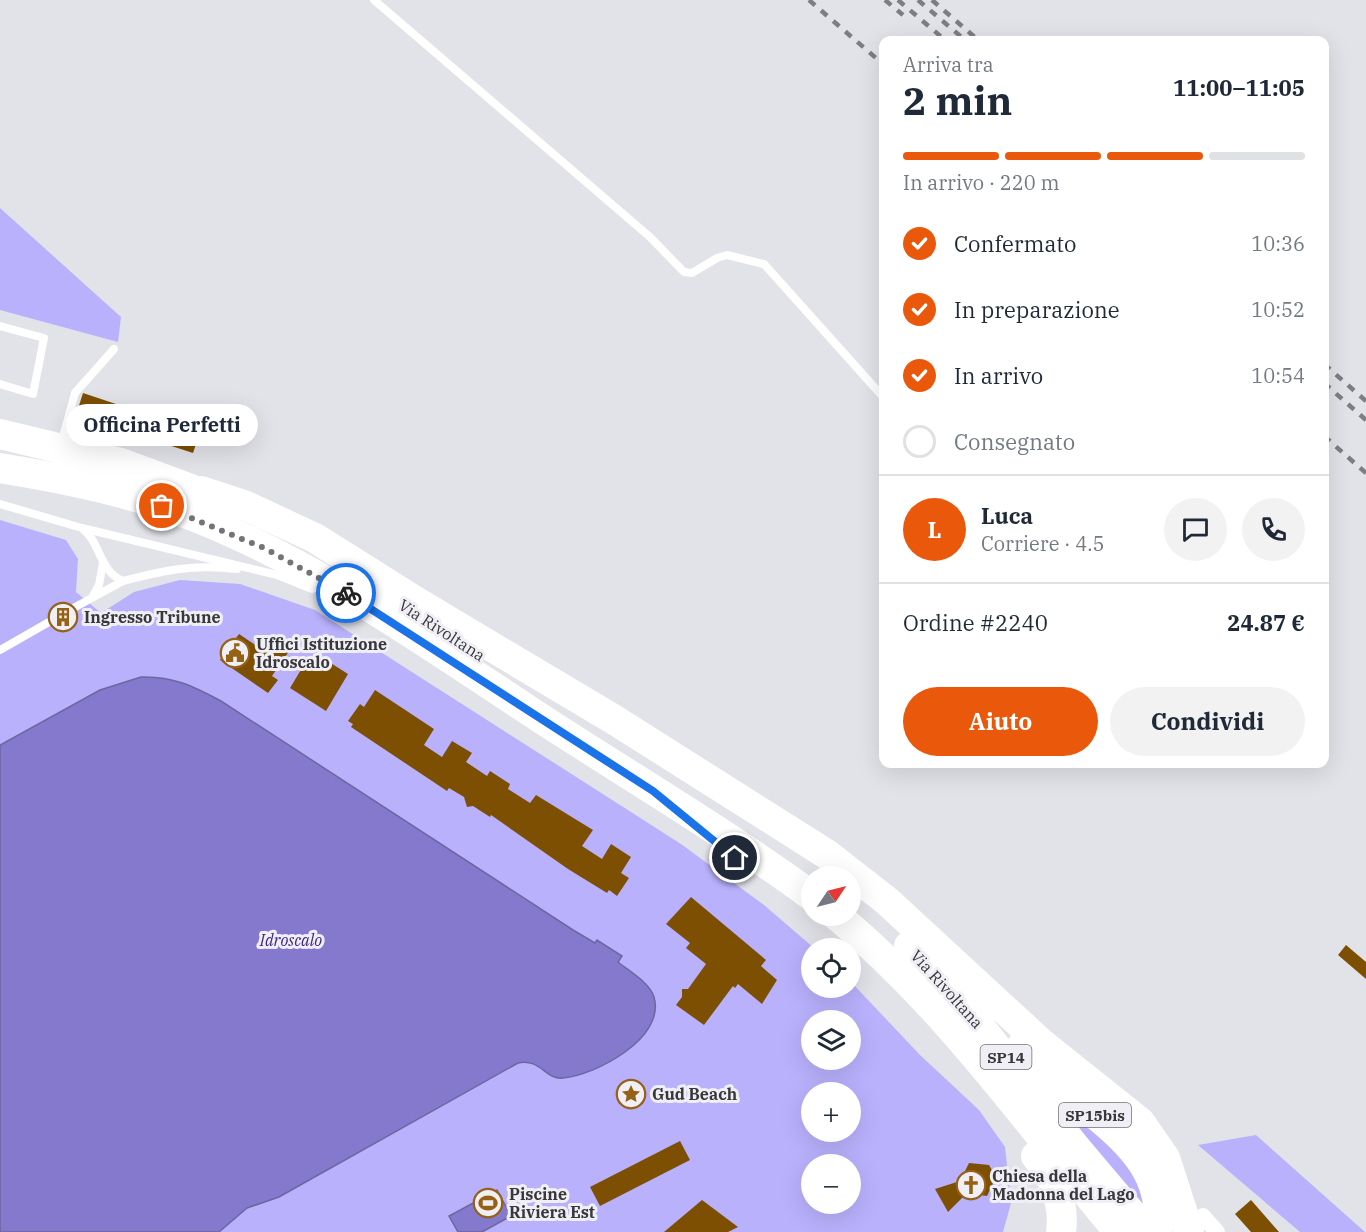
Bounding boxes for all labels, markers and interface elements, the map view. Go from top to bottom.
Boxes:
text: Arriva tra [903,51,994,78]
text: 11:00–11:05 [1173,73,1305,102]
text: 2 min [903,75,1012,126]
text: In arrivo · 220 m [903,169,1060,196]
icon: check [903,227,936,260]
text: Confermato [954,229,1076,258]
text: 10:36 [1251,230,1305,257]
icon: check [903,293,936,326]
text: In preparazione [954,295,1120,324]
text: 10:52 [1251,296,1305,323]
icon: check [903,359,936,392]
text: In arrivo [954,361,1043,390]
text: 10:54 [1251,362,1305,389]
callout: Officina Perfetti [66,404,258,446]
text: Officina Perfetti [83,411,241,438]
text: Consegnato [954,427,1075,456]
pin [136,480,187,531]
icon: bag [145,489,178,522]
button: chat [1164,498,1227,561]
button: phone [1242,498,1305,561]
text: Luca [981,501,1033,530]
text: L [928,515,941,544]
text: Corriere · 4.5 [981,530,1105,557]
courier [316,563,376,623]
icon: bike [330,577,363,610]
street label: Via Rivoltana [395,595,489,666]
building icon: Ingresso Tribune [47,601,79,633]
place label: Ingresso Tribune [84,607,221,627]
text: Ordine #2240 [903,608,1048,637]
text: 24.87 € [1227,608,1305,637]
place label: Uffici Istituzione Idroscalo [256,634,387,672]
public building icon: Uffici Istituzione Idroscalo [219,637,251,669]
button: Aiuto [903,687,1098,756]
button: Condividi [1110,687,1305,756]
pin [709,832,760,883]
icon: home [718,841,751,874]
north arrow [801,866,861,926]
map controls [801,866,861,1214]
park label: Idroscalo [259,930,322,950]
button: locate [801,938,861,998]
street label: Via Rivoltana [906,945,988,1033]
button: layers [801,1010,861,1070]
road number: SP14 [980,1045,1032,1069]
place icon: Gud Beach [615,1078,647,1110]
button: + [801,1082,861,1142]
place label: Gud Beach [652,1084,737,1104]
road number: SP15bis [1059,1103,1131,1127]
button: − [801,1154,861,1214]
place label: Chiesa della Madonna del Lago [992,1166,1134,1204]
church icon: Chiesa della Madonna del Lago [955,1169,987,1201]
place label: Piscine Riviera Est [509,1184,595,1222]
sports icon: Piscine Riviera Est [472,1187,504,1219]

